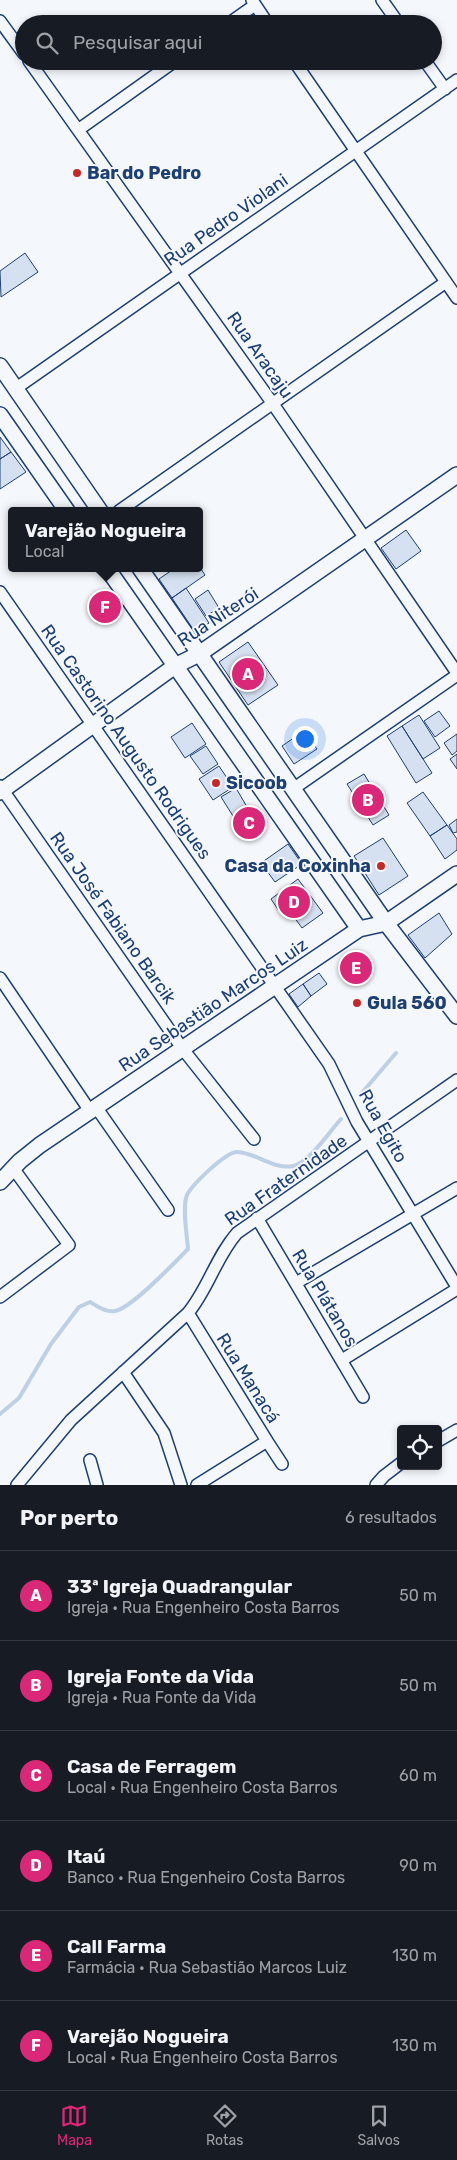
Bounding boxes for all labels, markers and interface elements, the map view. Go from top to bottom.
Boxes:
search box [15,15,442,70]
icon: search [33,29,61,57]
text: Pesquisar aqui [73,31,202,54]
place label: Bar do Pedro [87,162,201,184]
marker: Bar do Pedro [71,167,83,179]
street label: Rua Pedro Violani [160,169,292,271]
street label: Rua Aracaju [222,307,298,403]
popup [8,507,203,572]
text: Varejão Nogueira [25,519,186,542]
text: Local [25,542,64,561]
street label: Rua Niterói [173,583,263,651]
pin: F [89,588,121,626]
street label: Rua Castorino Augusto Rodrigues [36,620,216,864]
pin: A [232,655,264,693]
your location [292,726,318,752]
place label: Sicoob [226,772,287,794]
marker: Sicoob [210,777,222,789]
pin: B [352,781,384,819]
pin: C [233,804,265,842]
street label: Rua José Fabiano Barcik [45,828,181,1009]
place label: Casa da Coxinha [225,855,371,877]
marker: Casa da Coxinha [375,860,387,872]
pin: D [278,883,310,921]
street label: Rua Sebastião Marcos Luiz [114,934,312,1076]
pin: E [340,949,372,987]
place label: Gula 560 [367,992,447,1014]
marker: Gula 560 [351,997,363,1009]
street label: Rua Egito [354,1086,412,1166]
street label: Rua Fraternidade [221,1130,351,1230]
street label: Rua Plátanos [287,1245,363,1351]
street label: Rua Manacá [212,1329,284,1427]
map controls [397,1425,442,1470]
button: locate [397,1425,442,1470]
text: Por perto [20,1505,118,1530]
text: 6 resultados [345,1508,437,1527]
text: 33ª Igreja Quadrangular [67,1575,292,1598]
text: A [30,1586,42,1605]
text: 50 m [399,1586,437,1605]
text: Igreja · Rua Engenheiro Costa Barros [67,1598,340,1617]
text: Igreja Fonte da Vida [67,1665,254,1688]
text: B [30,1676,42,1695]
text: 50 m [399,1676,437,1695]
text: Igreja · Rua Fonte da Vida [67,1688,256,1707]
text: Casa de Ferragem [67,1755,237,1778]
text: C [30,1766,42,1785]
text: 60 m [399,1766,437,1785]
text: Local · Rua Engenheiro Costa Barros [67,1778,338,1797]
text: Itaú [67,1845,105,1868]
text: D [30,1856,42,1875]
text: 90 m [399,1856,437,1875]
text: Banco · Rua Engenheiro Costa Barros [67,1868,345,1887]
text: Call Farma [67,1935,166,1958]
text: E [31,1946,41,1965]
text: 130 m [392,1946,437,1965]
text: Farmácia · Rua Sebastião Marcos Luiz [67,1958,347,1977]
text: Varejão Nogueira [67,2025,229,2048]
text: F [31,2036,41,2055]
text: 130 m [392,2036,437,2055]
text: Local · Rua Engenheiro Costa Barros [67,2048,338,2067]
tab: Mapa [57,2102,92,2149]
tab: Rotas [206,2102,243,2149]
tab: Salvos [357,2102,400,2149]

